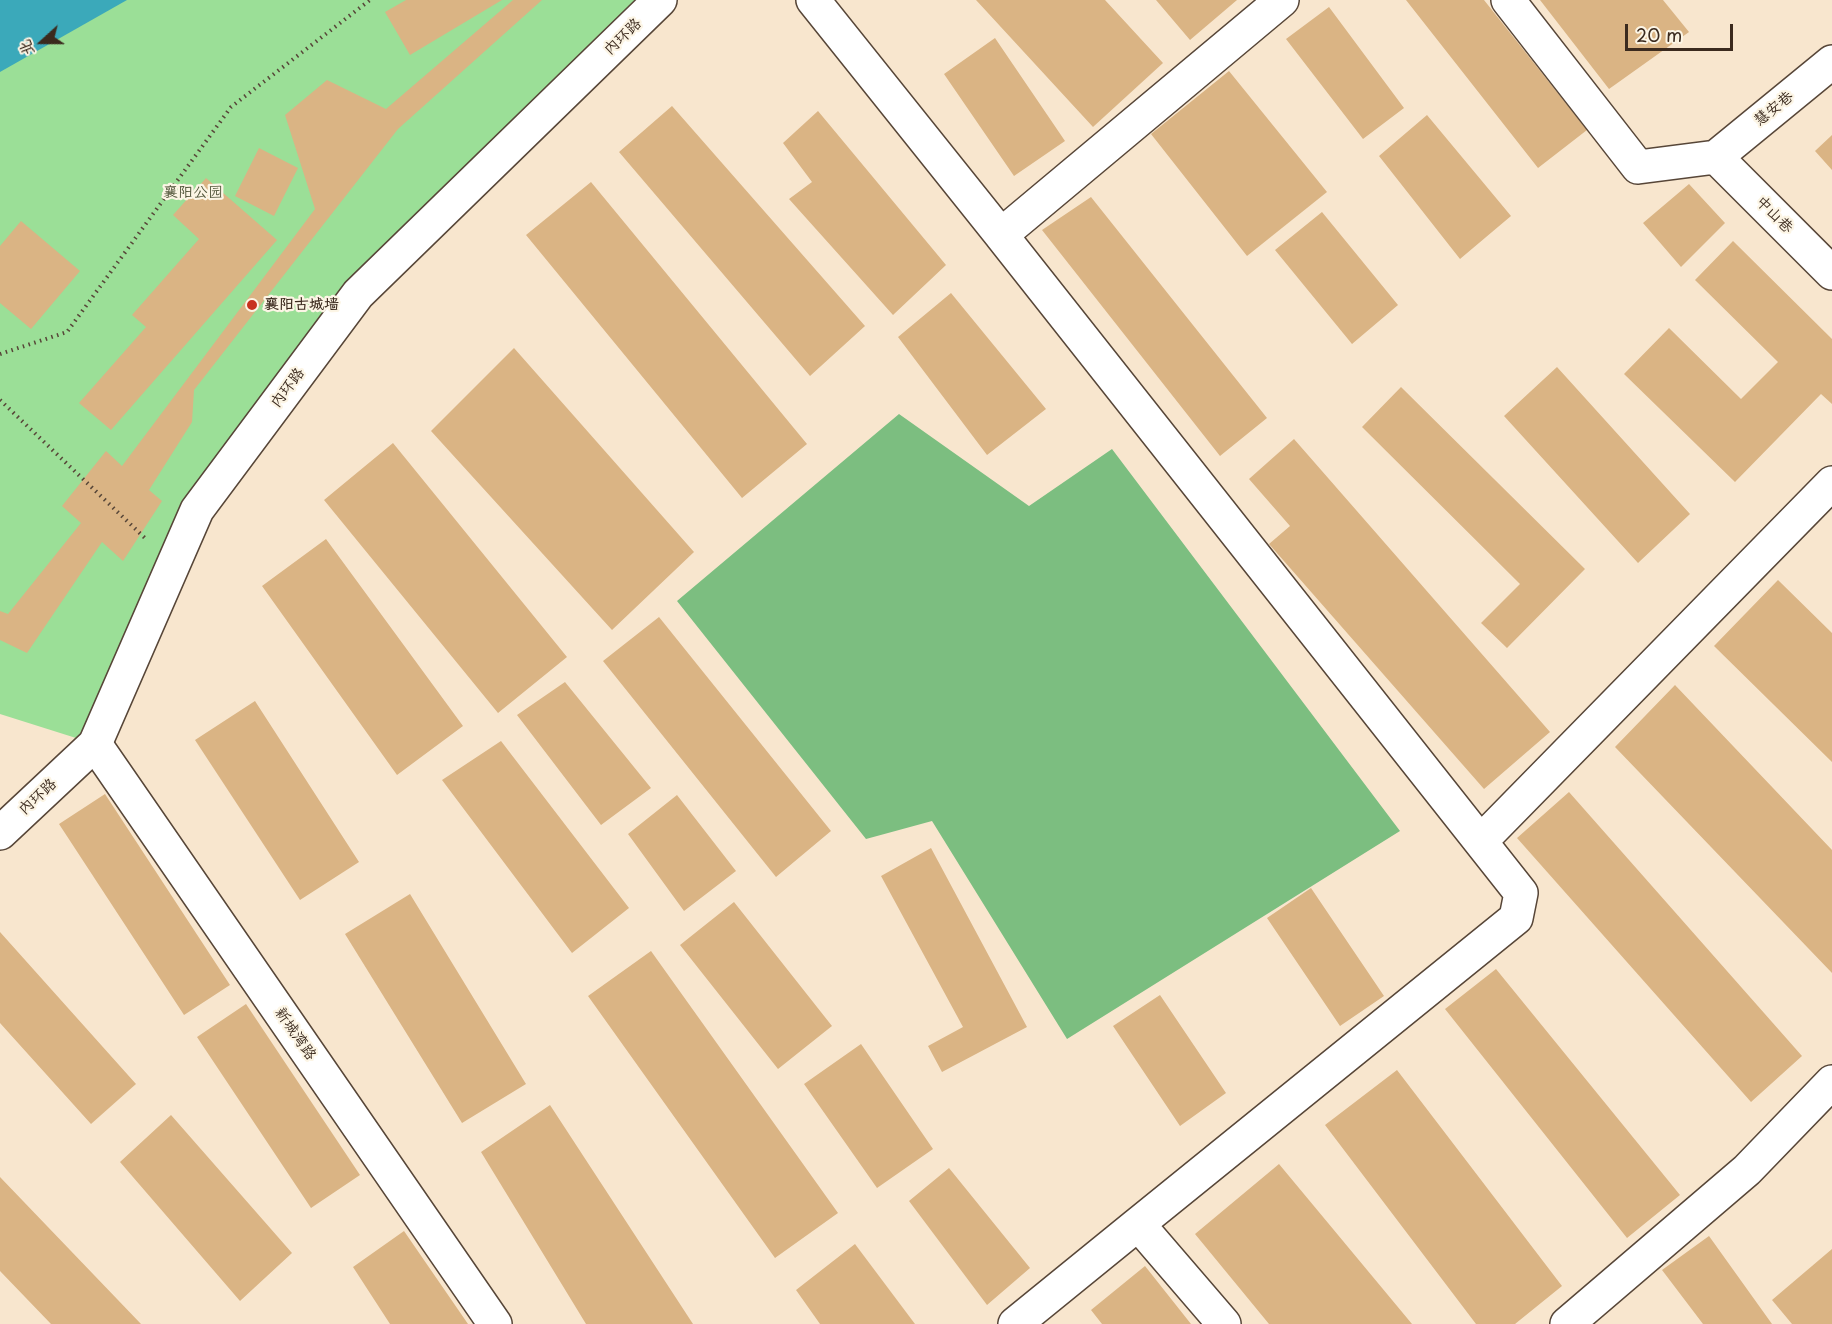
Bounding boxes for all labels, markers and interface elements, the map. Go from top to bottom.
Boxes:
north arrow [12,12,72,72]
scale bar [1628,12,1736,50]
street label: 内环路 [601,15,645,59]
text: 20 m [1636,21,1682,48]
text: 北 [11,37,39,60]
street label: 慧安巷 [1751,88,1797,130]
park label: 襄阳公园 [163,184,223,202]
street label: 中山巷 [1752,193,1796,237]
place label: 襄阳古城墙 [264,296,339,314]
marker: 襄阳古城墙 [245,298,259,312]
street label: 内环路 [267,365,309,411]
street label: 内环路 [15,775,61,819]
street label: 新城湾路 [270,1004,320,1064]

